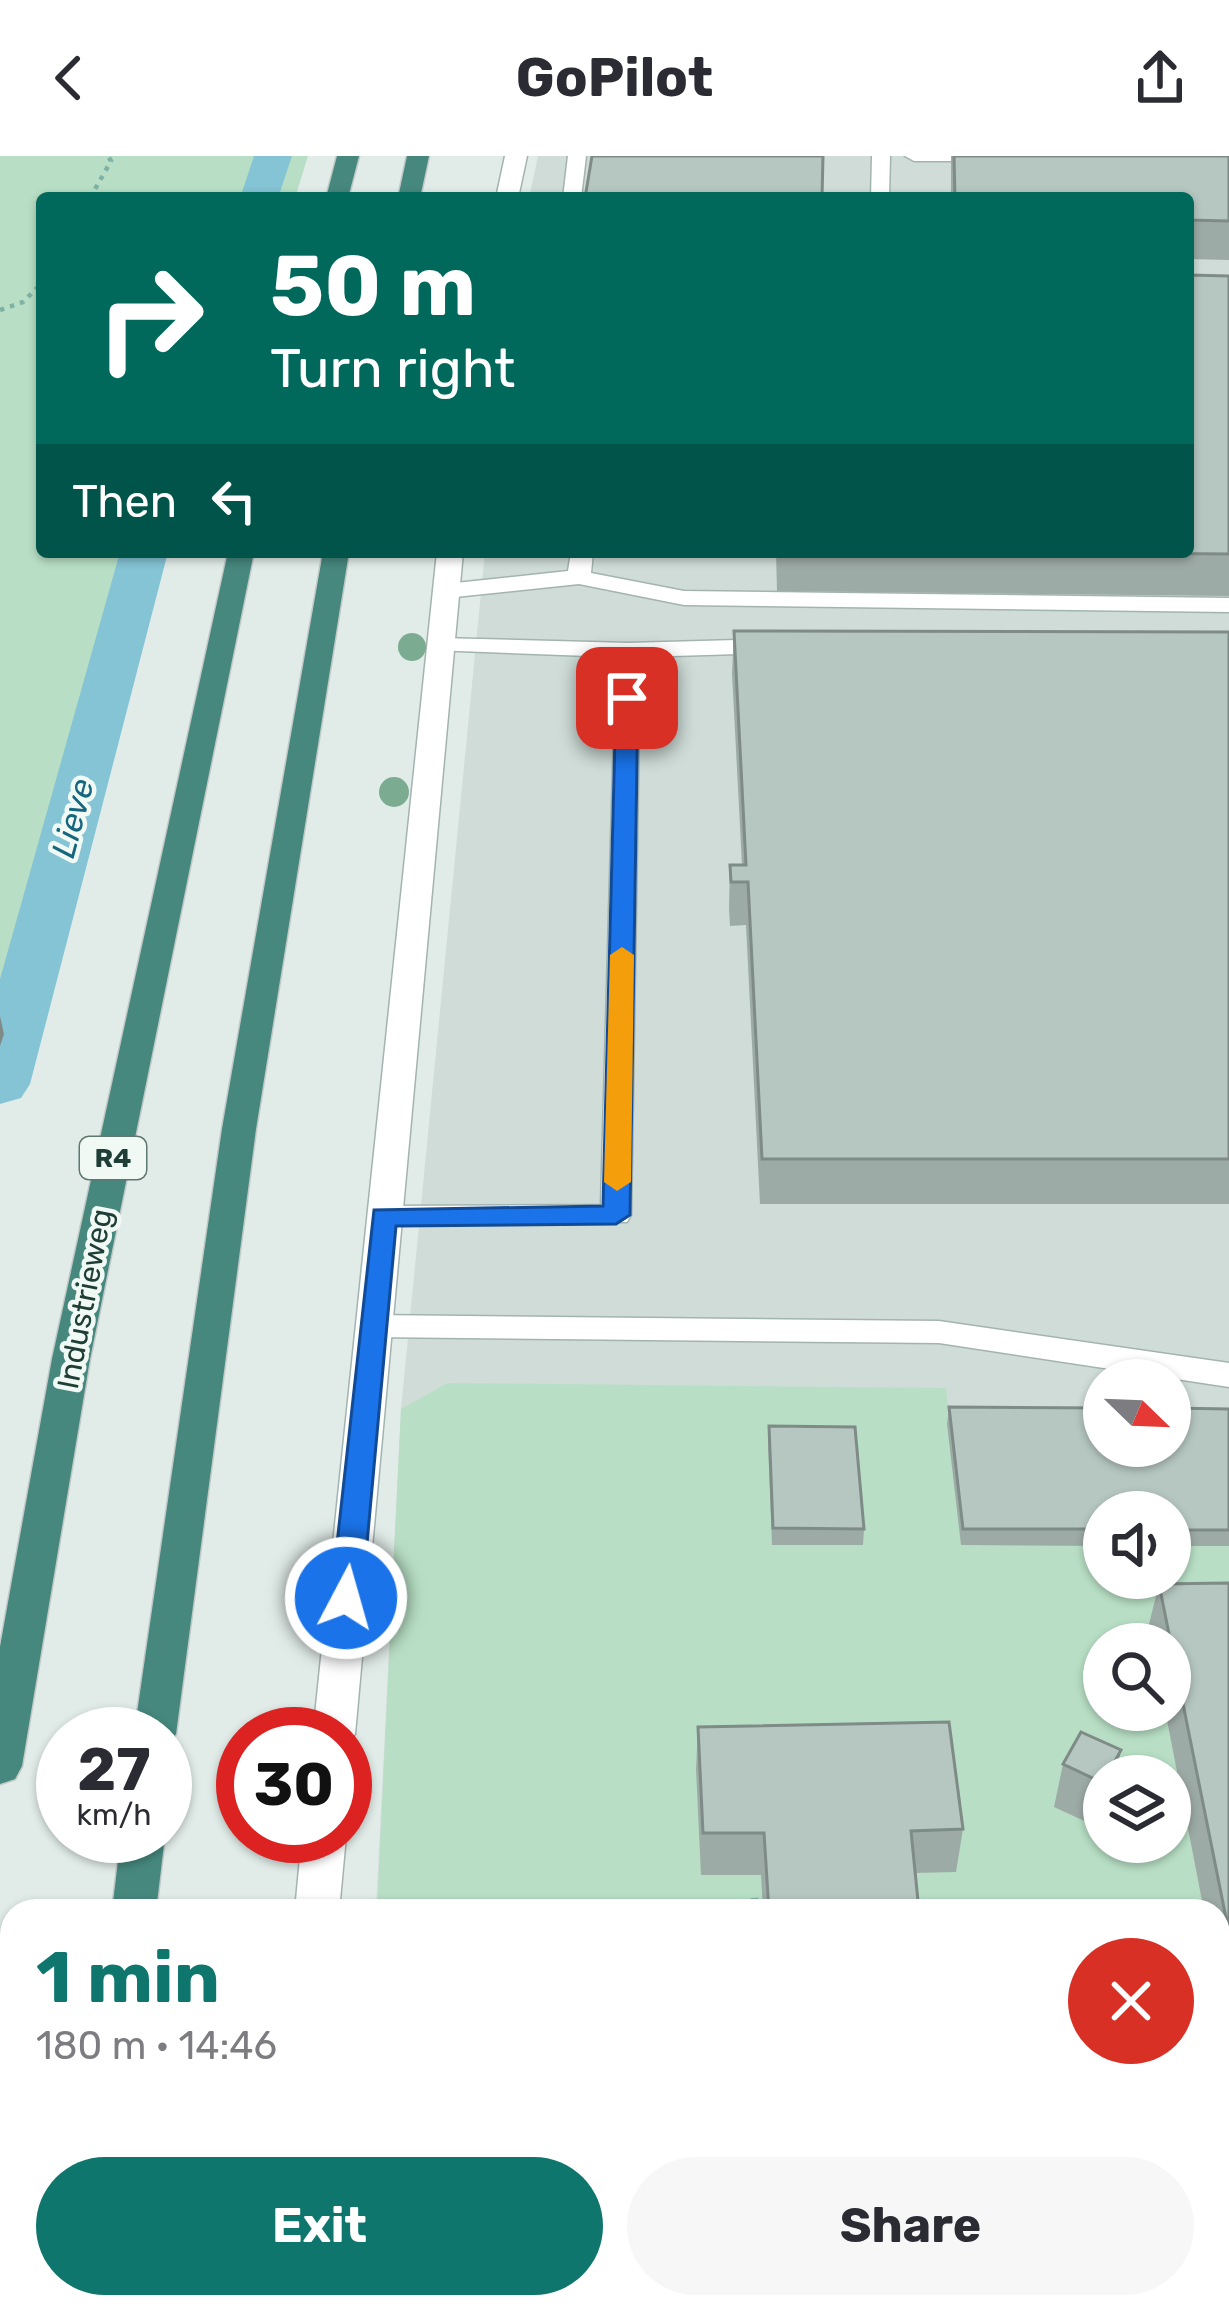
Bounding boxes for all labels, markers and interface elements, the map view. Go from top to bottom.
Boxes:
icon: back [36,45,102,111]
icon: share [1127,45,1193,111]
text: GoPilot [516,46,713,110]
text: 50 m [270,236,476,336]
icon: right [72,240,228,396]
text: Turn right [270,337,515,401]
icon: left [201,468,267,534]
text: Then [72,475,177,528]
pin [576,647,678,749]
icon: arrive [594,665,660,731]
water label: Lieve [43,774,102,862]
road number: R4 [80,1137,146,1179]
street label: Industrieweg [50,1206,120,1392]
north arrow [1083,1359,1191,1467]
map controls [1083,1359,1191,1863]
button: sound [1083,1491,1191,1599]
position arrow [283,1535,409,1661]
button: search [1083,1623,1191,1731]
speed limit sign: 30 [216,1707,372,1863]
text: 27 [77,1734,151,1805]
button: layers [1083,1755,1191,1863]
text: km/h [77,1797,151,1833]
text: 1 min [36,1935,220,2020]
button: close [1068,1938,1194,2064]
text: 180 m · 14:46 [36,2023,277,2069]
button: Exit [36,2157,603,2295]
button: Share [627,2157,1194,2295]

